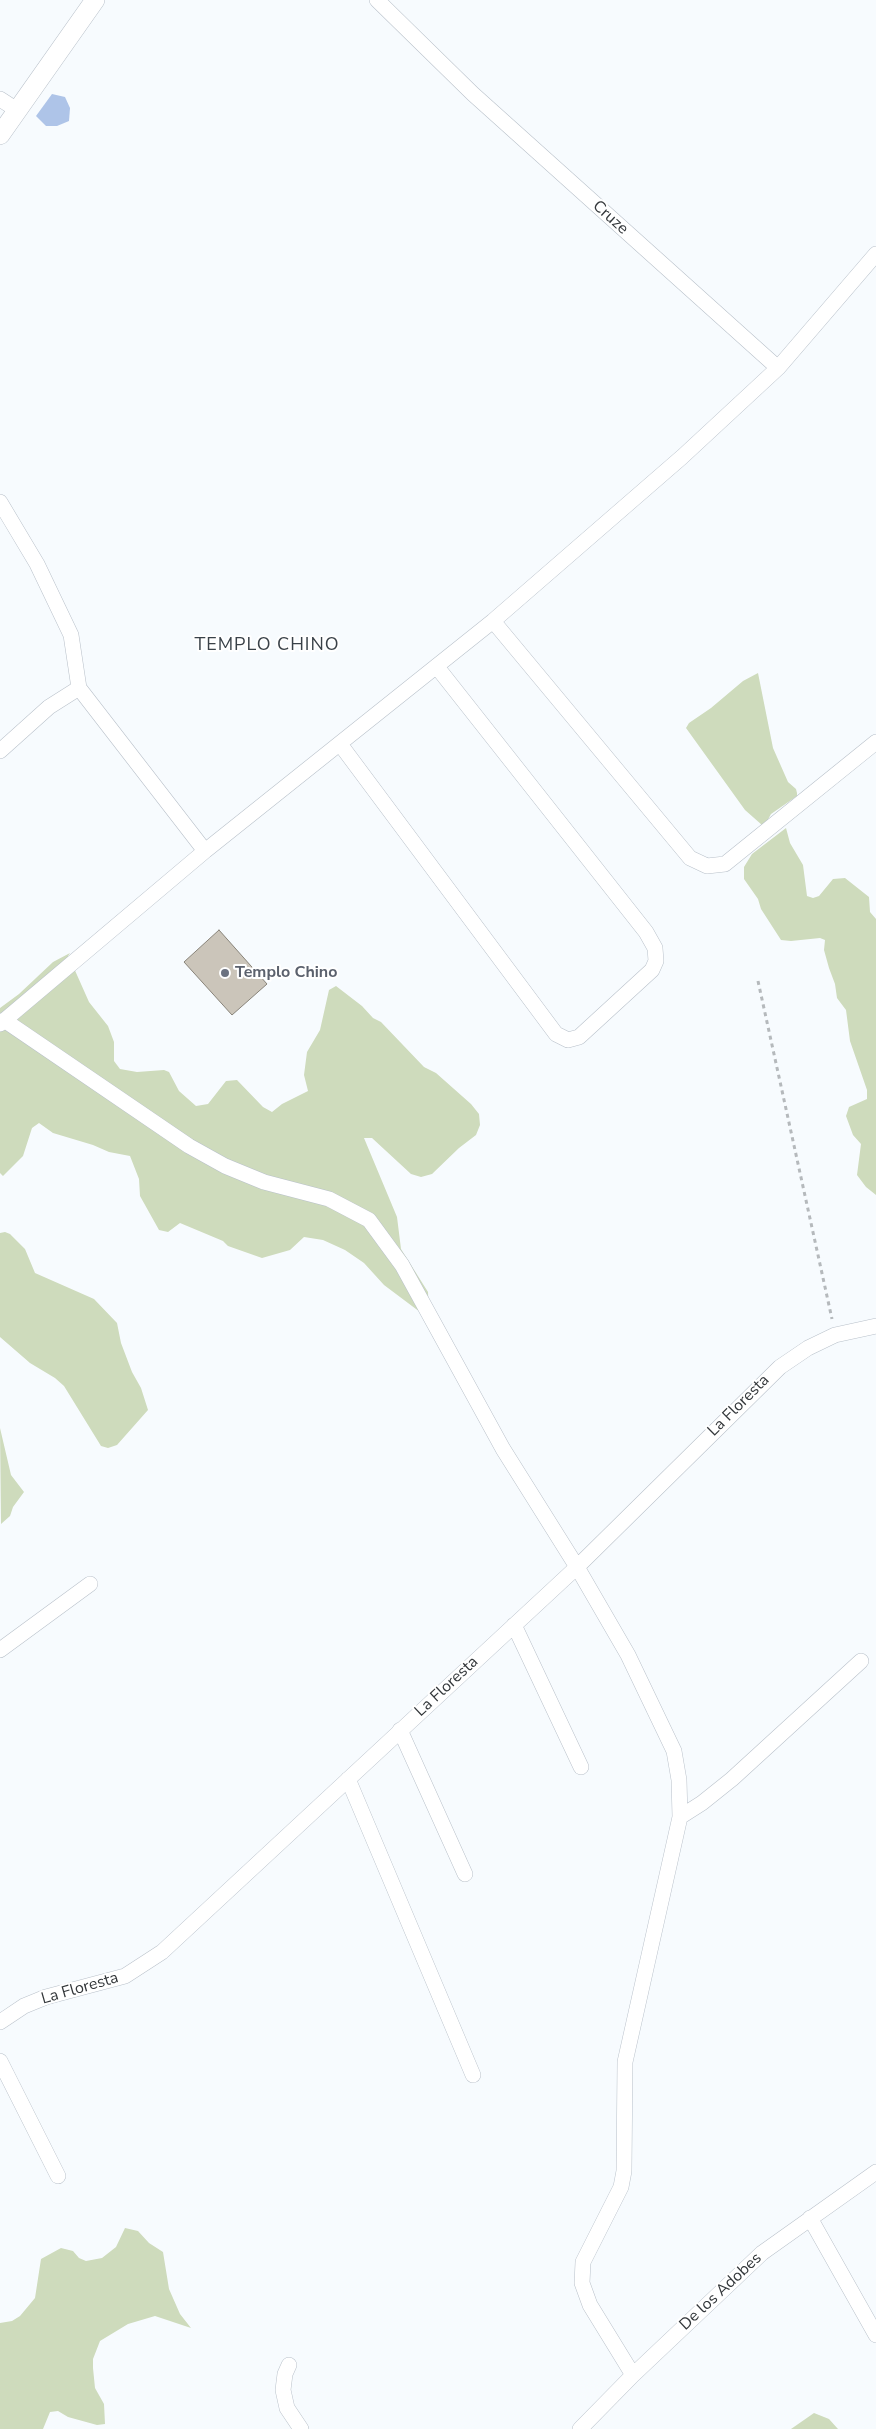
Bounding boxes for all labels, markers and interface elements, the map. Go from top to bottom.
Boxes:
street label: Cruze [588,197,632,239]
district label: TEMPLO CHINO [193,635,341,657]
place label: Templo Chino [235,963,337,983]
marker: Templo Chino [219,967,231,979]
street label: La Floresta [704,1371,774,1441]
street label: La Floresta [411,1653,483,1721]
street label: La Floresta [39,1969,121,2009]
street label: De los Adobes [676,2249,766,2335]

